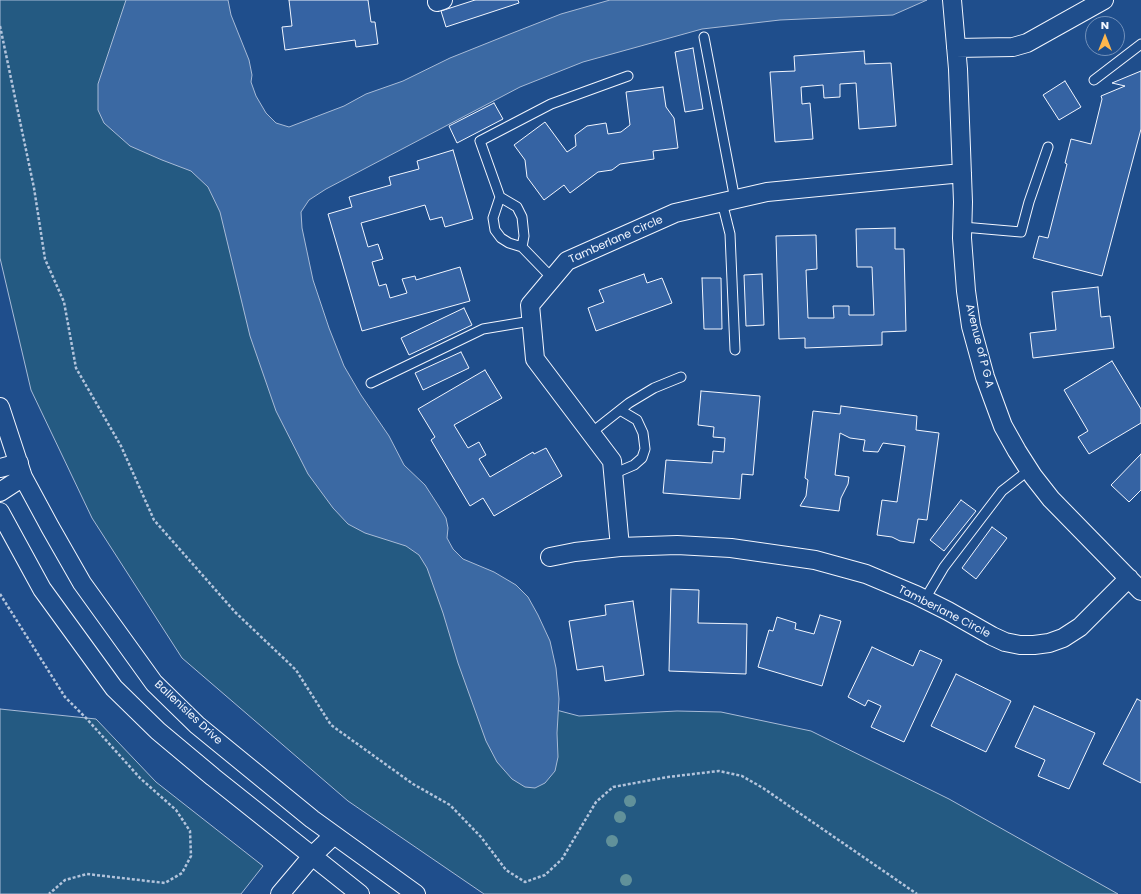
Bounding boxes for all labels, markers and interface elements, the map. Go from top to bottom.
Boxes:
north arrow [1085,16,1125,56]
text: N [1101,17,1109,33]
street label: Tamberlane Circle [567,213,665,267]
street label: Avenue of P G A [962,303,996,389]
street label: Tamberlane Circle [896,583,992,641]
street label: Ballenisles Drive [151,678,225,748]

